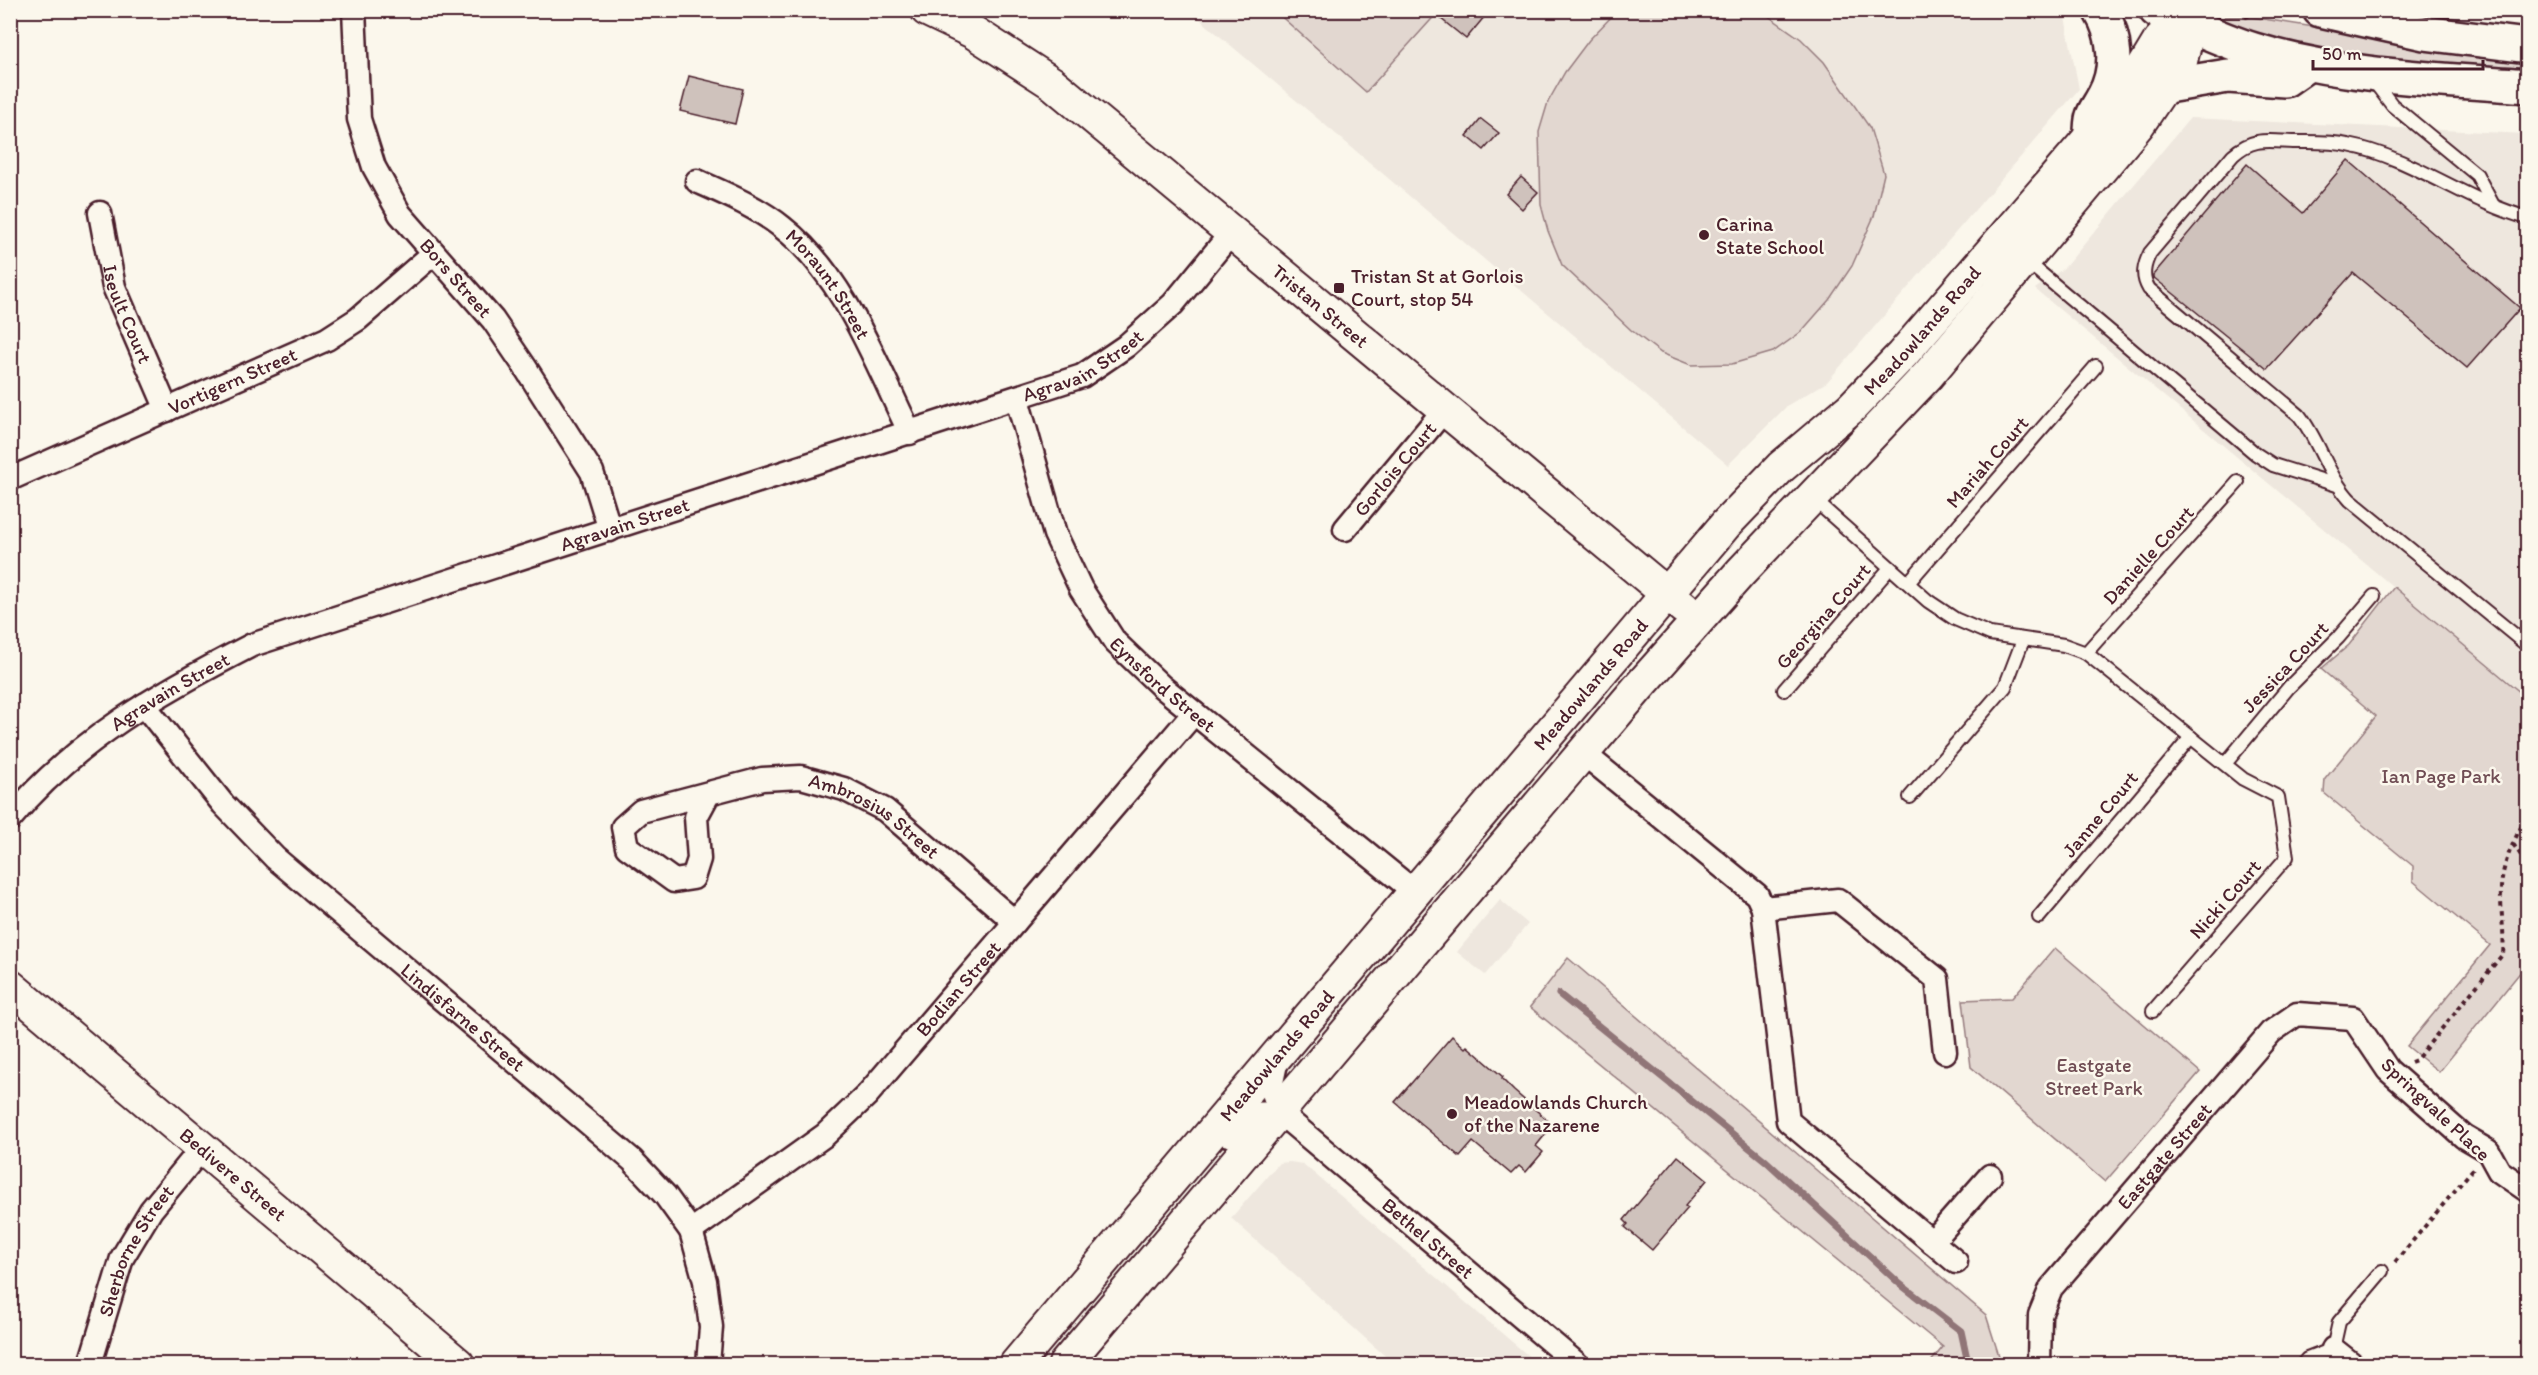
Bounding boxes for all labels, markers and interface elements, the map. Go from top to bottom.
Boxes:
scale bar [2313,33,2482,71]
text: 50 m [2322,43,2362,65]
place label: Carina State School [1716,212,1824,259]
street label: Moraunt Street [781,224,876,343]
marker: Carina State School [1697,228,1711,242]
street label: Bors Street [415,233,498,323]
street label: Tristan Street [1267,259,1374,353]
street label: Meadowlands Road [1858,260,1986,400]
street label: Iseult Court [98,263,158,367]
place label: Tristan St at Gorlois Court, stop 54 [1351,264,1523,311]
marker: Tristan St at Gorlois Court, stop 54 [1332,281,1346,295]
street label: Agravain Street [1019,324,1148,406]
street label: Vortigern Street [164,342,301,420]
street label: Mariah Court [1941,411,2033,513]
street label: Gorlois Court [1349,416,1442,521]
street label: Agravain Street [557,492,692,556]
street label: Danielle Court [2097,500,2199,609]
street label: Georgina Court [1770,558,1876,674]
street label: Meadowlands Road [1528,613,1653,755]
street label: Jessica Court [2237,616,2334,718]
street label: Eynsford Street [1105,631,1221,738]
street label: Agravain Street [106,647,234,736]
park label: Ian Page Park [2381,764,2501,788]
street label: Janne Court [2057,766,2143,862]
street label: Ambrosius Street [806,768,945,864]
street label: Nicki Court [2184,854,2266,944]
street label: Bodian Street [911,935,1006,1041]
street label: Lindisfarne Street [396,958,530,1076]
street label: Meadowlands Road [1214,985,1339,1126]
street label: Springvale Place [2376,1052,2496,1166]
park label: Eastgate Street Park [2045,1053,2143,1100]
place label: Meadowlands Church of the Nazarene [1464,1090,1648,1137]
street label: Eastgate Street [2112,1098,2217,1214]
marker: Meadowlands Church of the Nazarene [1445,1107,1459,1121]
street label: Bedivere Street [175,1122,292,1226]
street label: Sherborne Street [93,1180,179,1319]
street label: Bethel Street [1377,1193,1479,1284]

